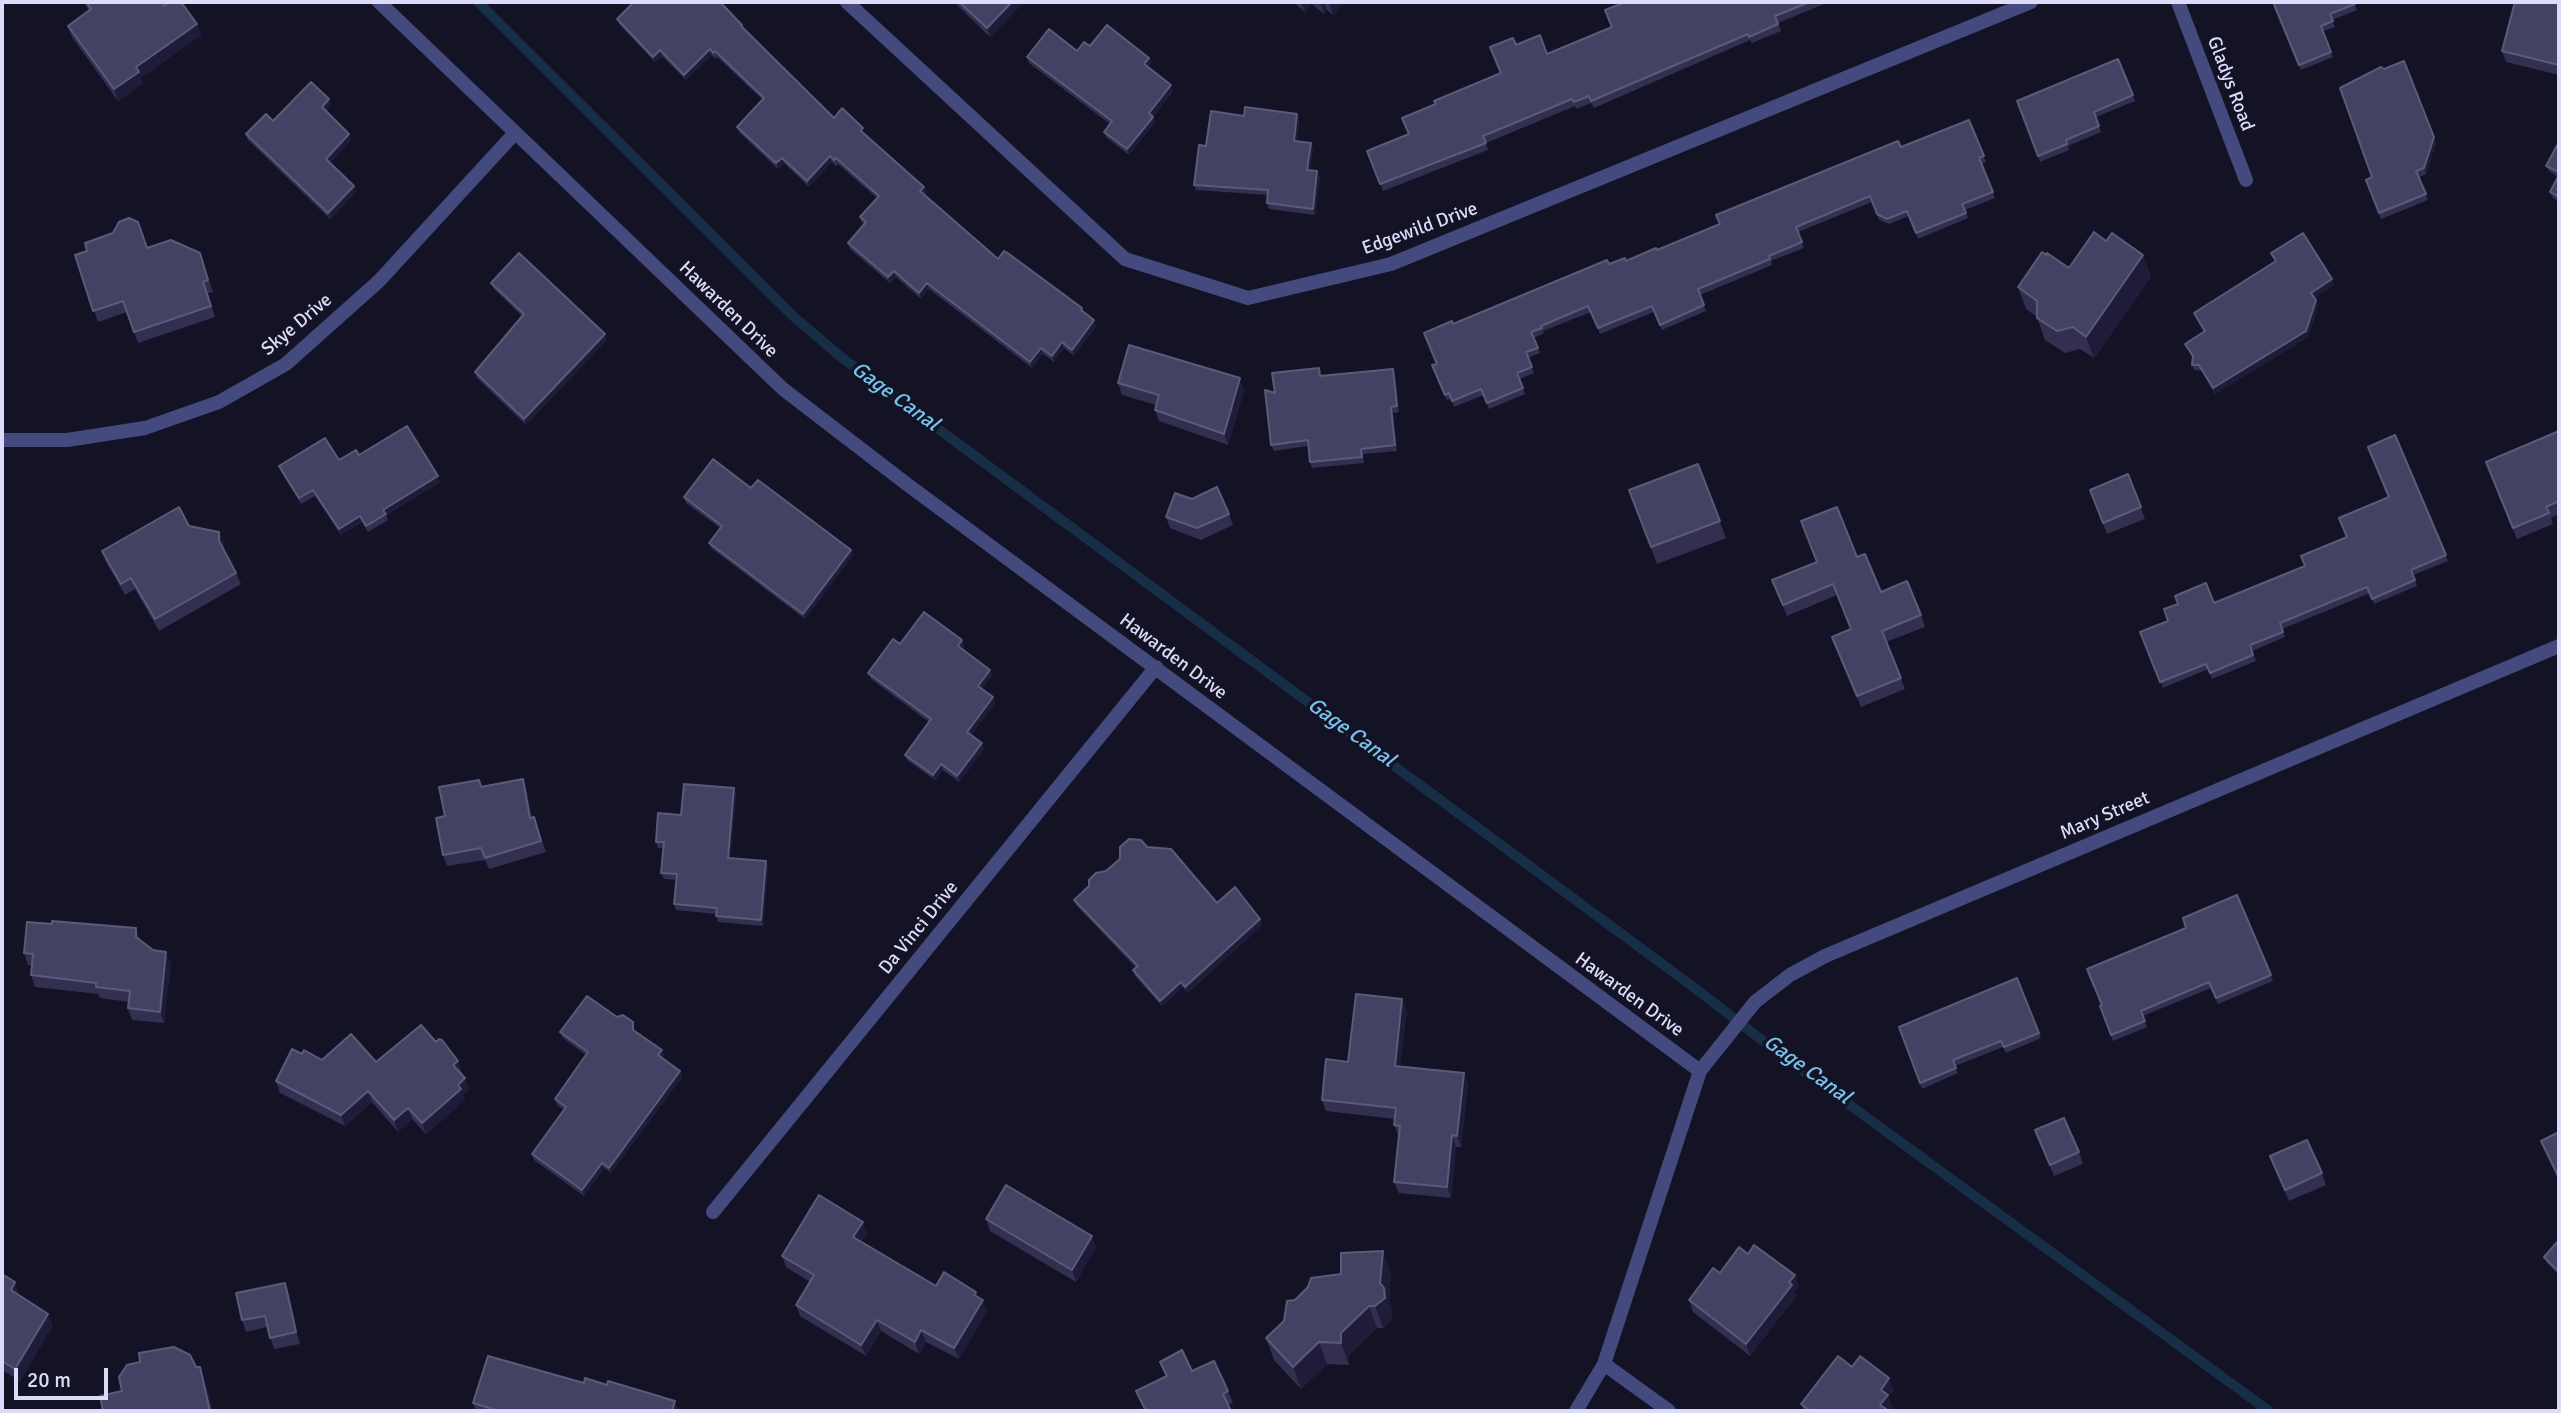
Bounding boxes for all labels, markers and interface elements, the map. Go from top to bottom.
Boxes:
street label: Gladys Road [2202,33,2258,135]
street label: Edgewild Drive [1359,198,1481,260]
street label: Hawarden Drive [674,257,782,363]
street label: Skye Drive [257,289,337,361]
water label: Gage Canal [846,357,944,437]
street label: Hawarden Drive [1115,609,1231,705]
water label: Gage Canal [1302,693,1400,773]
street label: Mary Street [2057,787,2153,845]
street label: Da Vinci Drive [874,877,964,979]
street label: Hawarden Drive [1570,948,1688,1042]
water label: Gage Canal [1758,1030,1856,1110]
scale bar [18,1354,112,1398]
text: 20 m [27,1367,71,1393]

